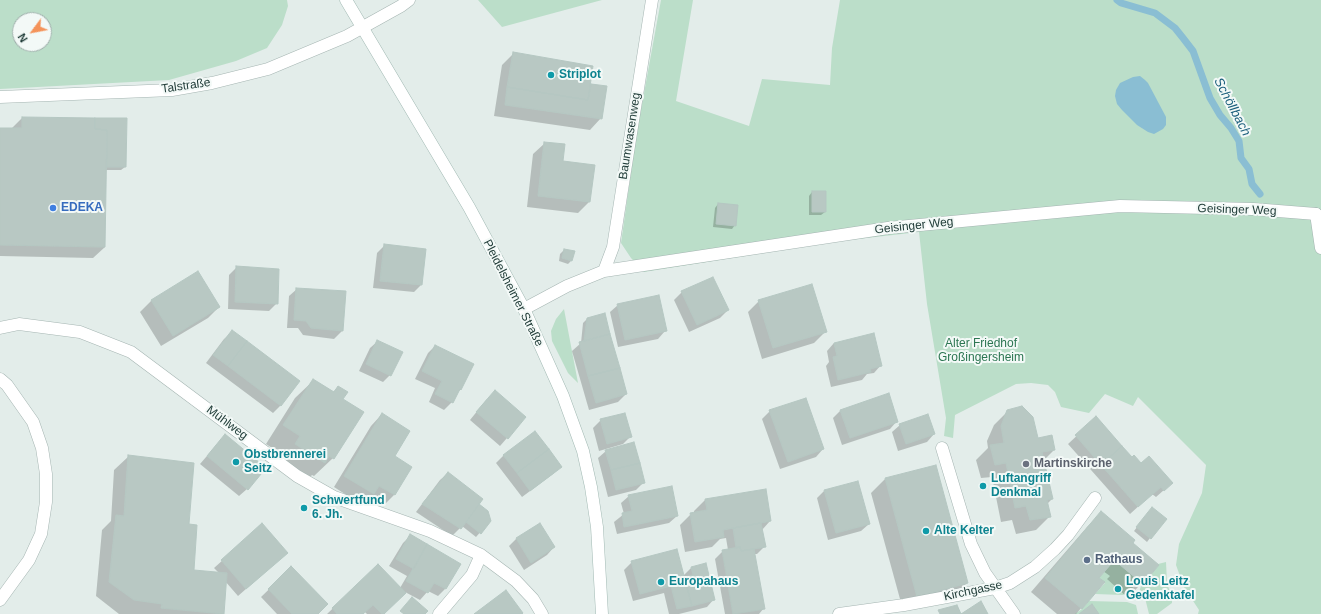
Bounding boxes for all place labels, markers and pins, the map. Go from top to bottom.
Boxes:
place label: Striplot [559,68,601,82]
marker: Striplot [546,70,556,80]
place label: EDEKA [61,201,103,215]
marker: EDEKA [48,203,58,213]
place label: Obstbrennerei Seitz [244,448,326,476]
marker: Obstbrennerei Seitz [231,457,241,467]
place label: Martinskirche [1034,457,1112,471]
marker: Martinskirche [1021,459,1031,469]
place label: Luftangriff Denkmal [991,472,1051,500]
marker: Luftangriff Denkmal [978,481,988,491]
place label: Schwertfund 6. Jh. [312,494,385,522]
marker: Schwertfund 6. Jh. [299,503,309,513]
place label: Alte Kelter [934,524,994,538]
marker: Alte Kelter [921,526,931,536]
place label: Rathaus [1095,553,1142,567]
marker: Rathaus [1082,555,1092,565]
place label: Europahaus [669,575,738,589]
place label: Louis Leitz Gedenktafel [1126,575,1195,603]
marker: Europahaus [656,577,666,587]
marker: Louis Leitz Gedenktafel [1113,584,1123,594]

